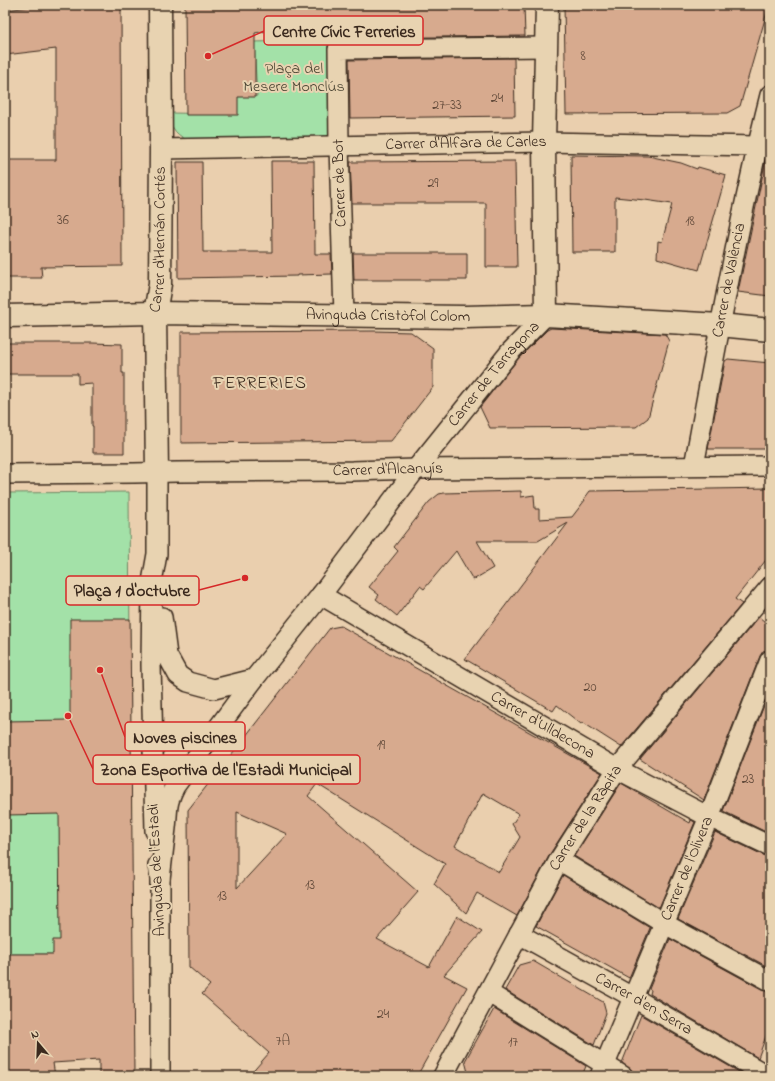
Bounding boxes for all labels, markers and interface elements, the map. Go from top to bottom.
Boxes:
callout: Centre Cívic Ferreries [264,16,423,45]
text: Centre Cívic Ferreries [272,20,416,45]
house number: 8 [580,46,586,67]
park label: Plaça del Mesere Monclús [243,57,345,99]
house number: 24 [491,88,504,109]
house number: 27-33 [432,95,462,116]
street label: Carrer d'Alfara de Carles [385,130,547,157]
street label: Carrer de Bot [326,138,354,227]
street label: Carrer d'Hernán Cortés [143,166,173,314]
house number: 29 [427,173,439,194]
house number: 36 [57,210,69,231]
house number: 18 [685,211,695,232]
street label: Carrer de València [706,221,752,340]
street label: Avinguda Cristòfol Colom [306,303,470,329]
street label: Carrer de Tarragona [442,316,546,432]
district label: FERRERIES [212,371,307,396]
street label: Carrer d'Alcanyís [333,457,443,483]
callout: Plaça 1 d'octubre [66,576,199,605]
text: Plaça 1 d'octubre [74,579,192,604]
house number: 20 [583,677,597,698]
street label: Carrer d'Ulldecona [486,685,599,765]
callout: Noves piscines [125,722,245,751]
text: Noves piscines [133,726,237,751]
house number: 19 [377,735,386,756]
callout: Zona Esportiva de l'Estadi Municipal [93,755,360,784]
text: Zona Esportiva de l'Estadi Municipal [100,758,352,783]
street label: Carrer de la Ràpita [543,760,629,875]
house number: 23 [742,769,755,790]
street label: Avinguda de l'Estadi [142,803,172,937]
street label: Carrer de l'Olivera [655,813,720,925]
house number: 13 [305,875,315,896]
house number: 13 [217,886,227,907]
street label: Carrer d'en Serra [590,966,697,1042]
house number: 24 [377,1004,390,1025]
north arrow [18,1023,58,1063]
text: N [29,1026,41,1043]
house number: 7A [276,1031,290,1052]
house number: 17 [508,1032,518,1053]

